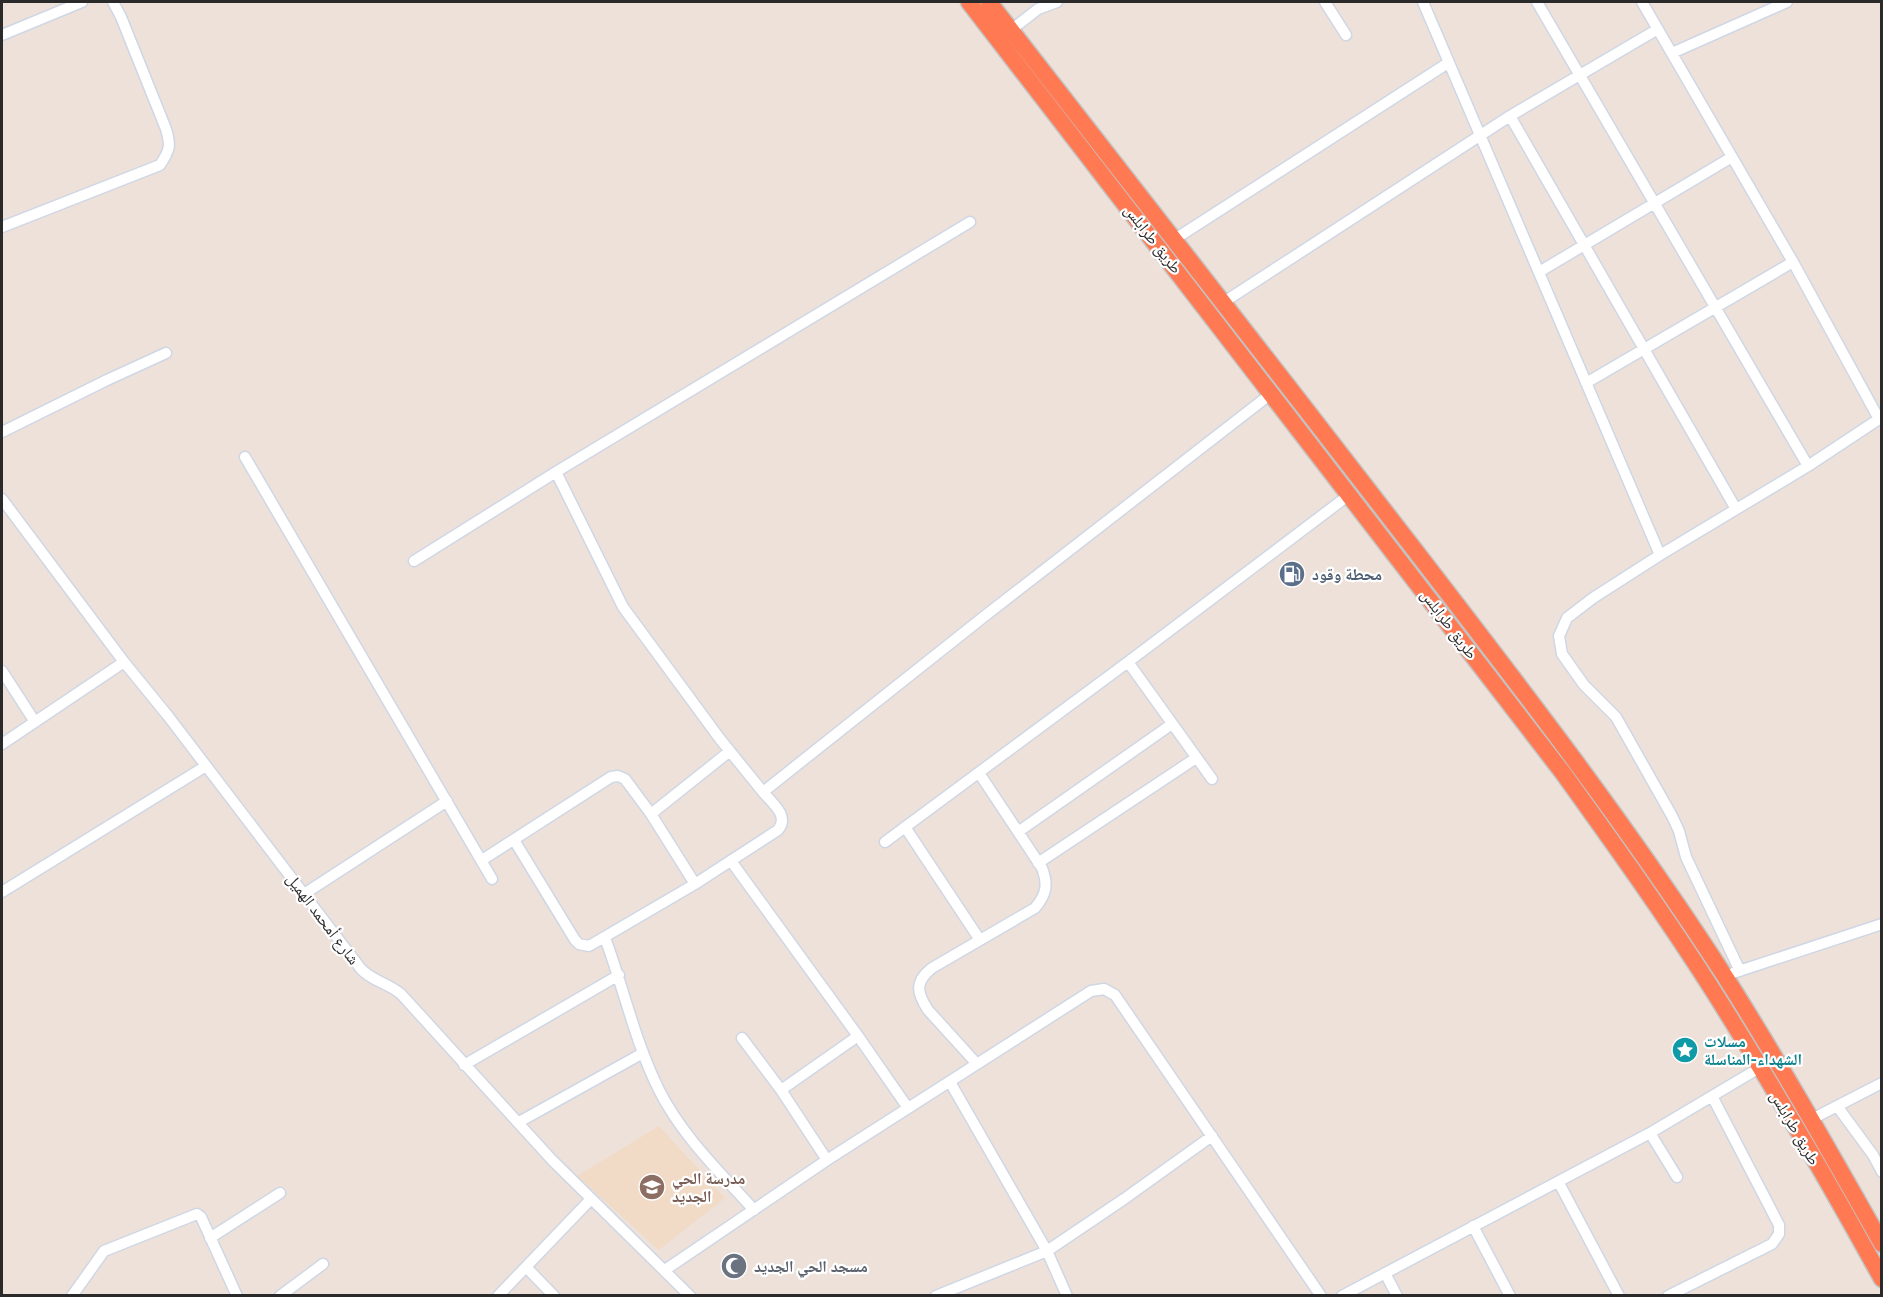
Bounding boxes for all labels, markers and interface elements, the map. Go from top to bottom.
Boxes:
street label: طريق طرابلس [1119,201,1186,278]
fuel station icon: محطة وقود [1277,559,1307,589]
place label: محطة وقود [1312,565,1382,584]
street label: طريق طرابلس [1416,585,1481,663]
street label: شارع أمحمد الهميل [282,870,364,969]
place label: مسلات الشهداء-المناسلة [1704,1032,1802,1069]
place icon: مسلات الشهداء-المناسلة [1670,1035,1700,1065]
street label: طريق طرابلس [1765,1088,1824,1169]
place label: مدرسة الحي الجديد [672,1169,745,1206]
school or university icon: مدرسة الحي الجديد [637,1172,667,1202]
mosque icon: مسجد الحي الجديد [719,1251,749,1281]
place label: مسجد الحي الجديد [754,1257,868,1278]

